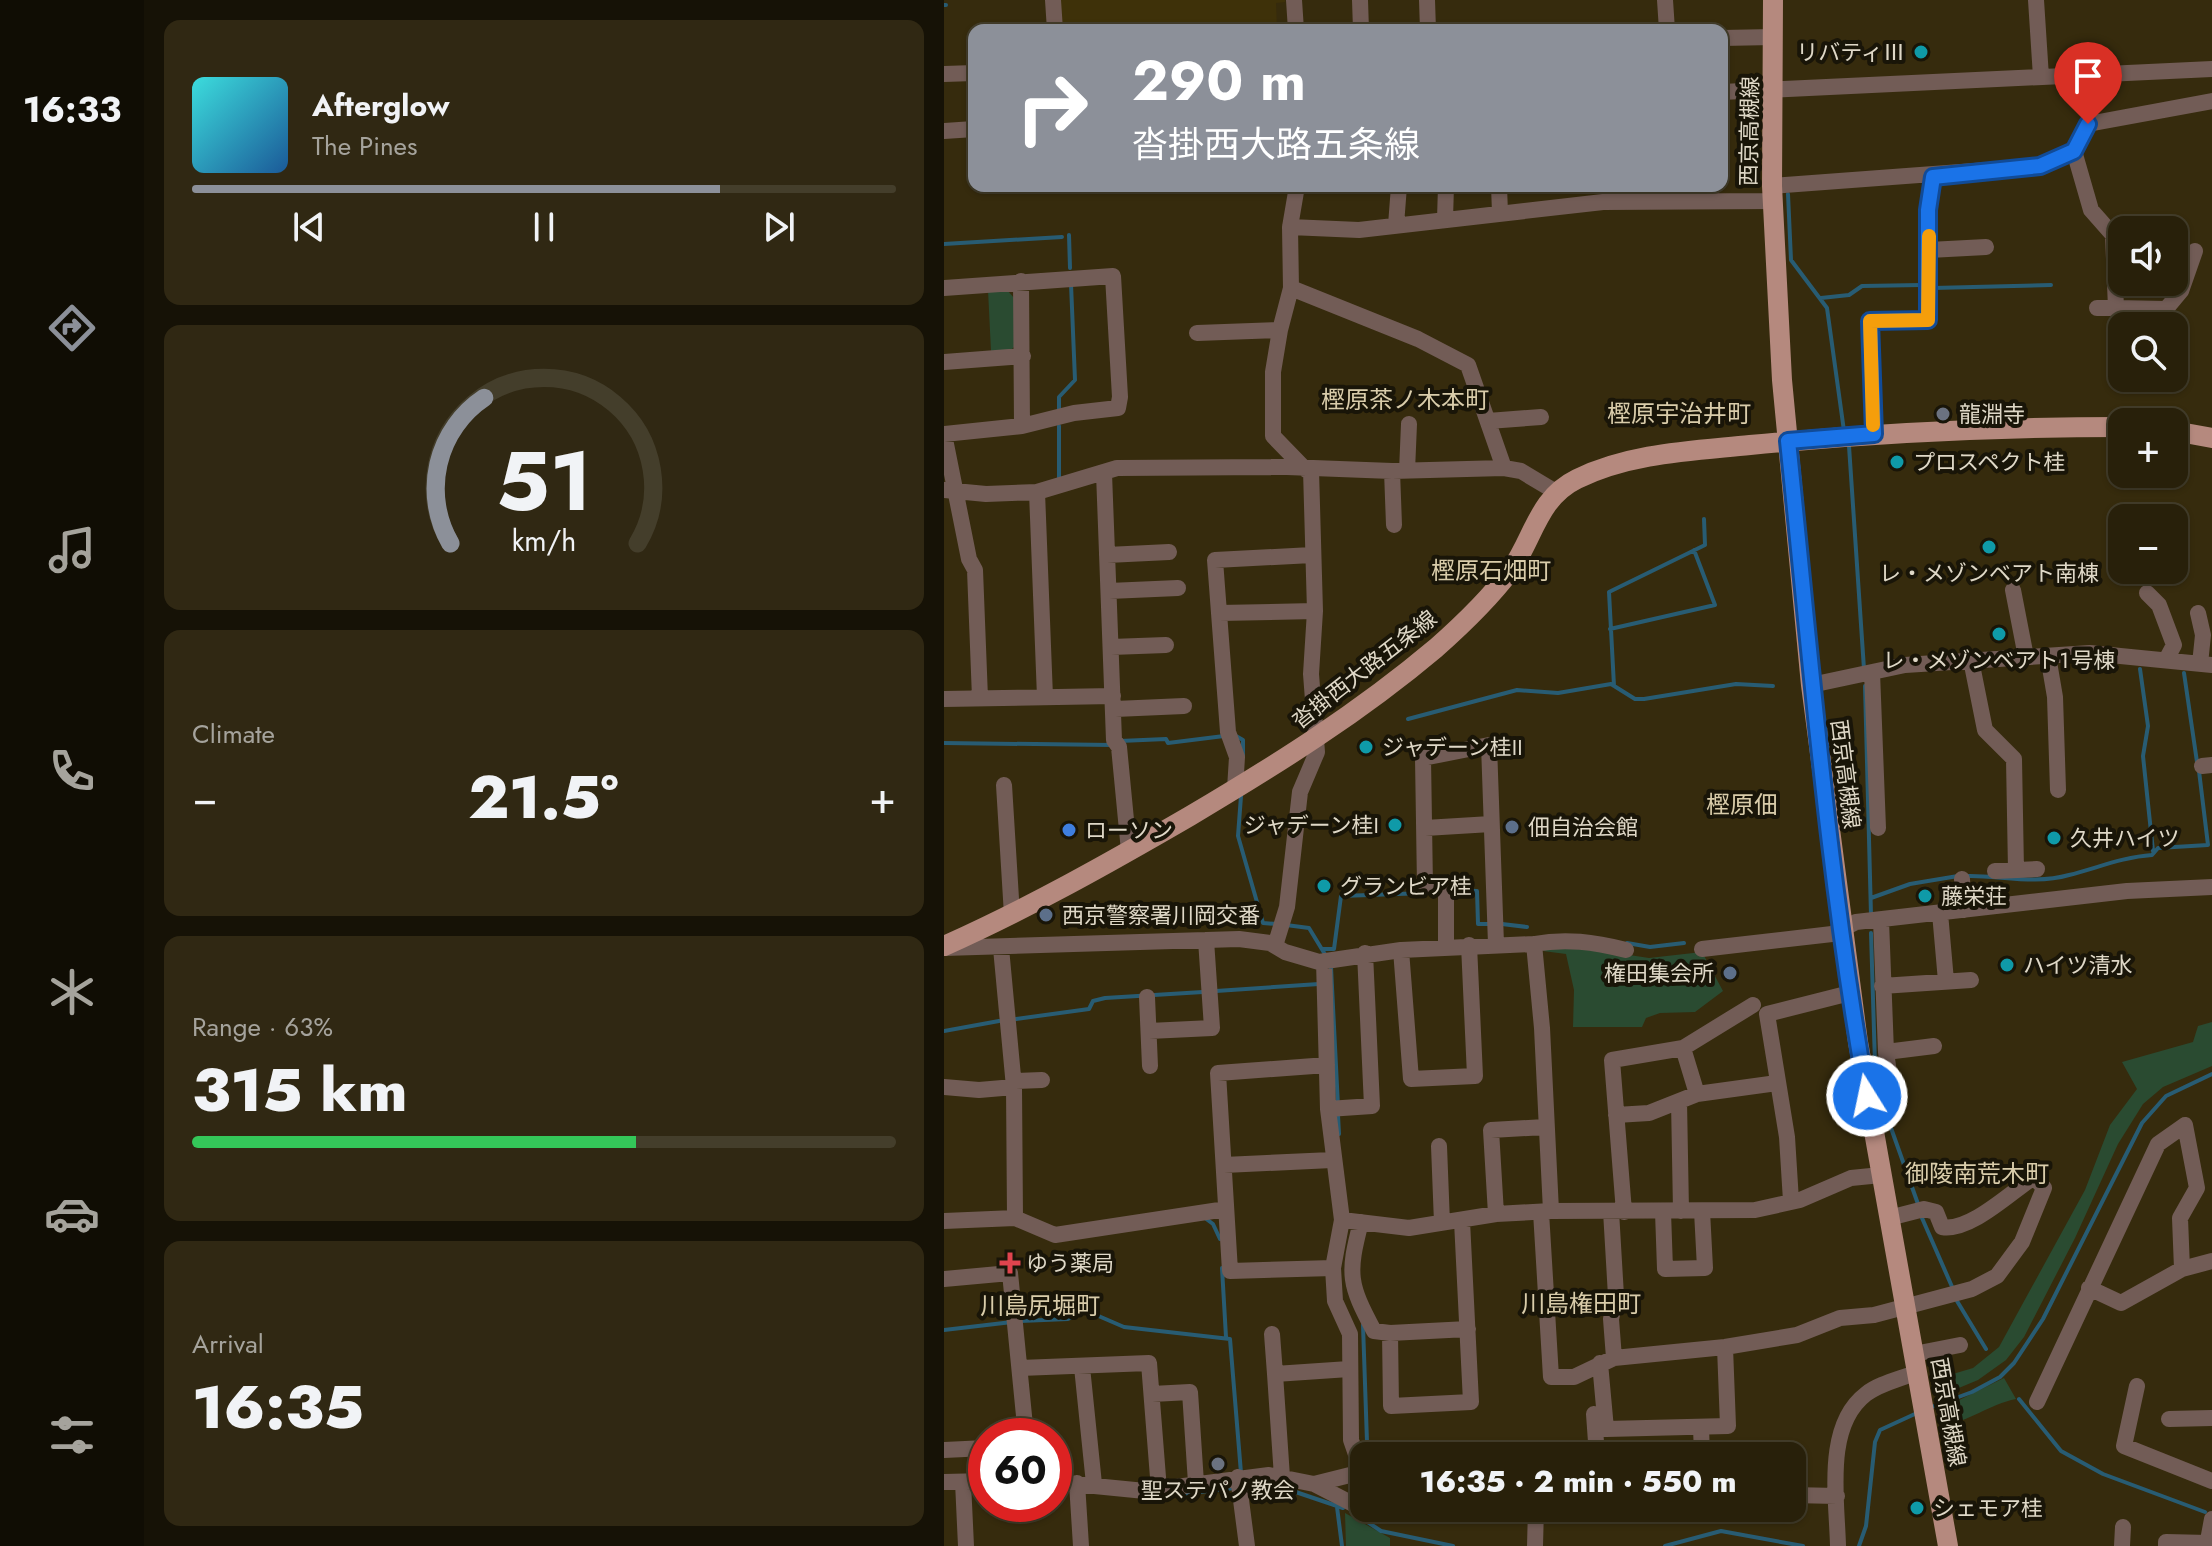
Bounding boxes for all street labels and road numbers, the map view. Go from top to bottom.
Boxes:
street label: 西京高槻線 [1732,76,1766,186]
street label: 沓掛西大路五条線 [1285,602,1443,736]
street label: 西京高槻線 [1823,717,1869,831]
street label: 西京高槻線 [1924,1355,1974,1469]

